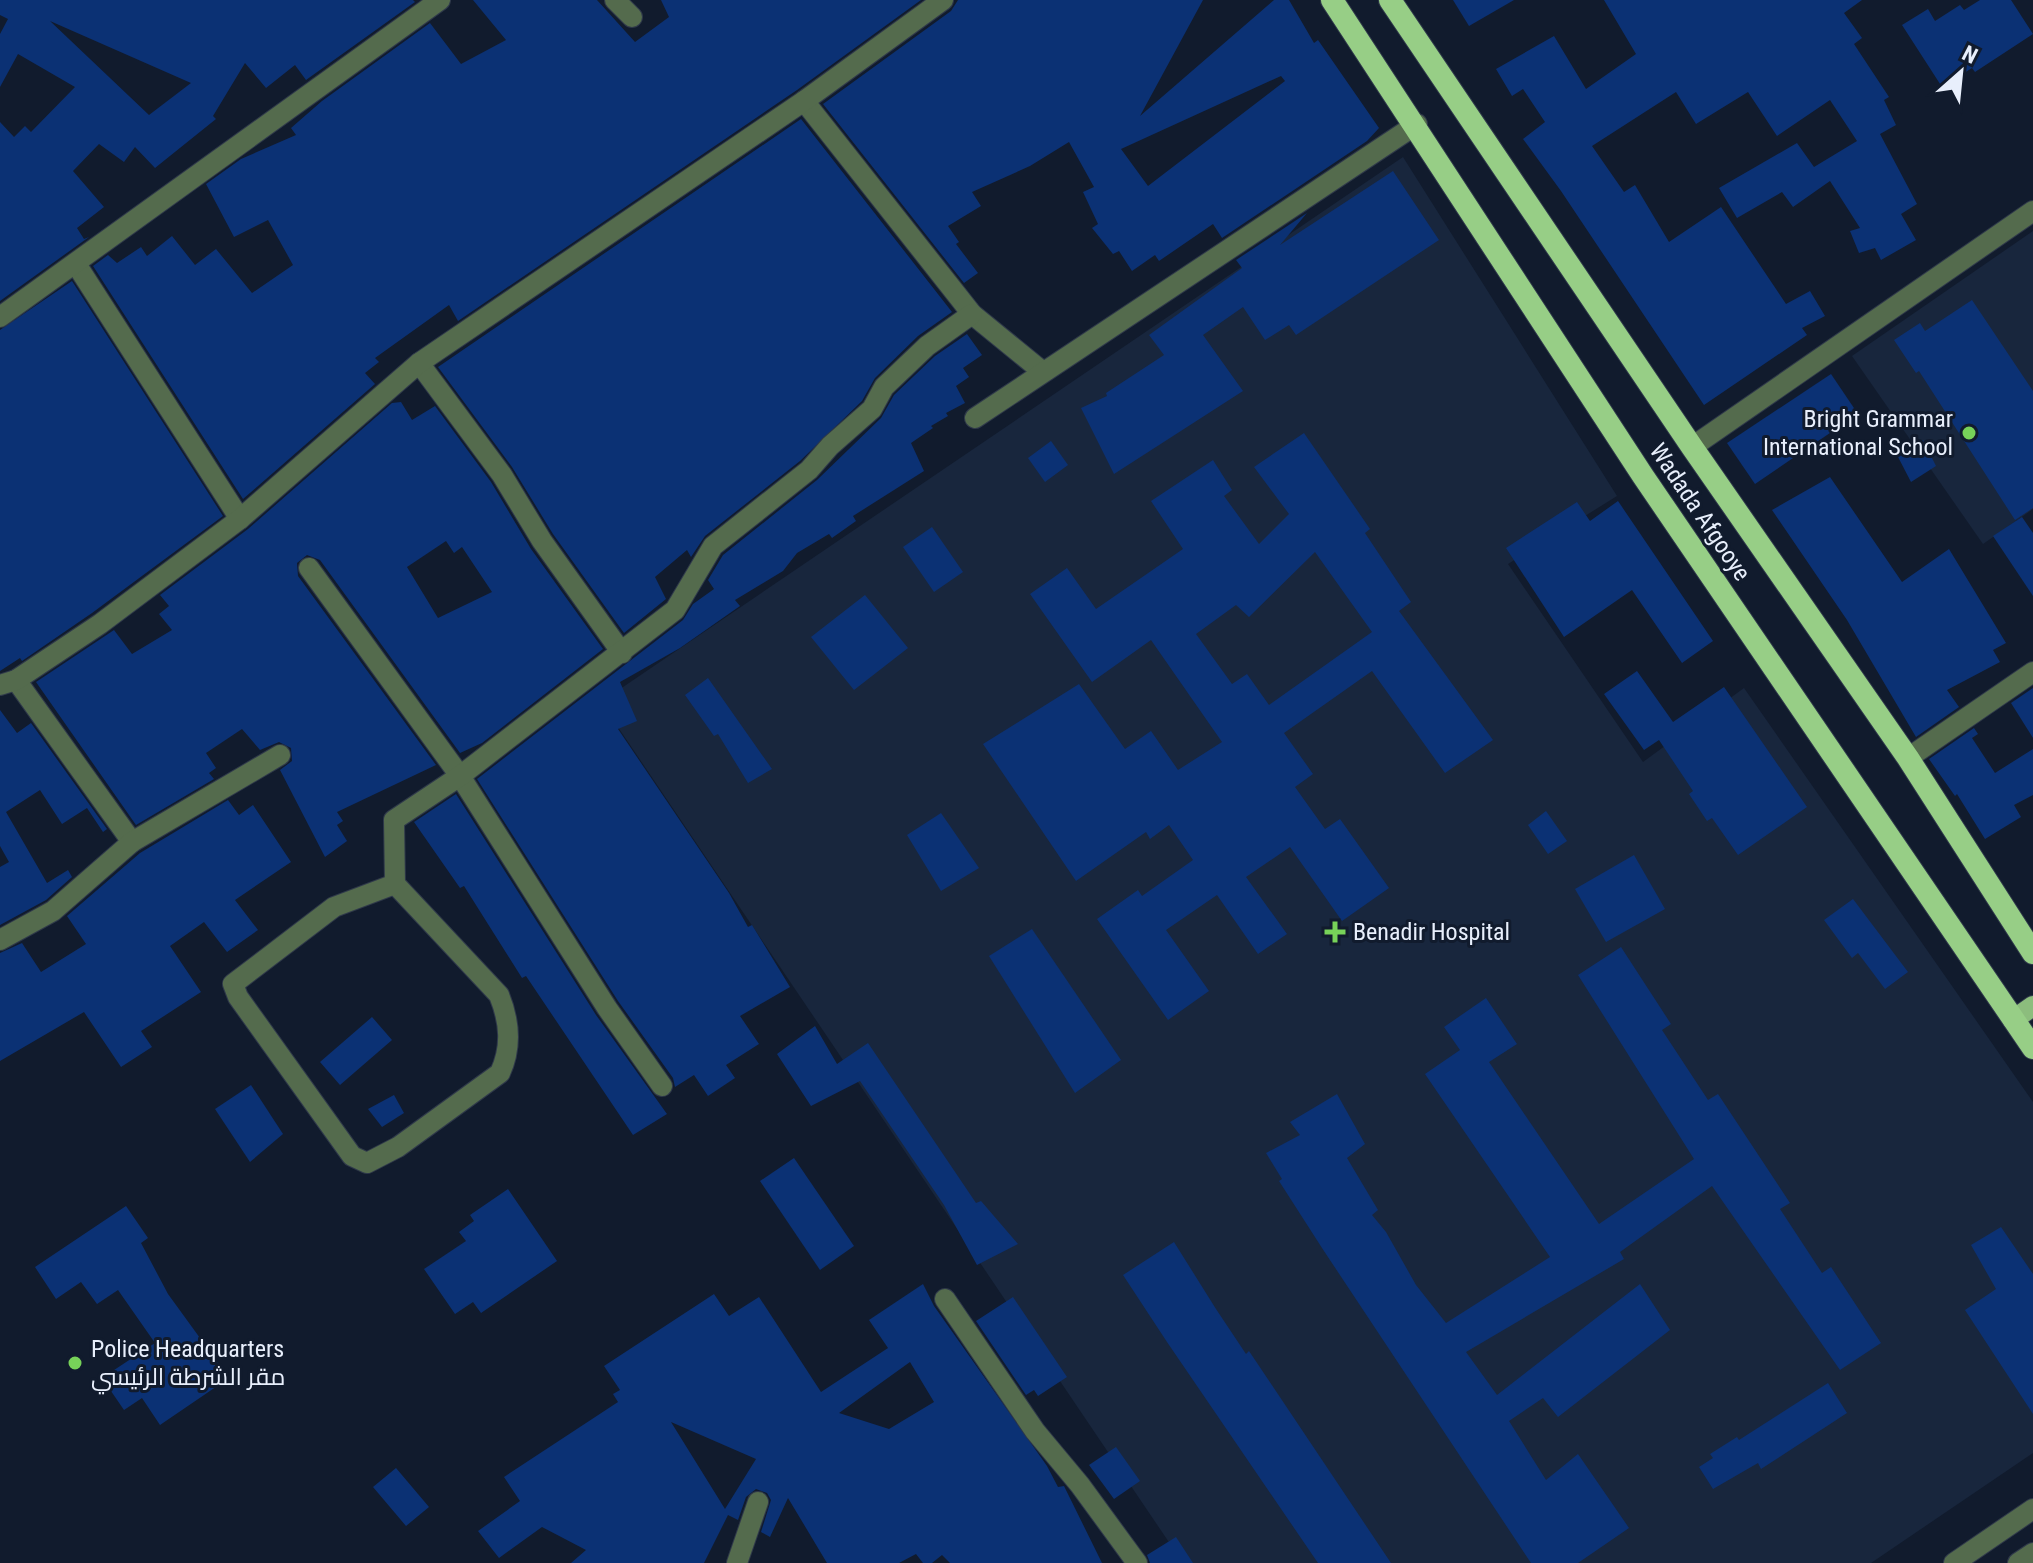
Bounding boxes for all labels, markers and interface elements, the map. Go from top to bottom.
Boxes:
north arrow [1921,32,2001,112]
text: N [1958,40,1982,69]
place label: Bright Grammar International School [1763,405,1953,461]
marker: Bright Grammar International School [1960,424,1978,442]
street label: Wadada Afgooye [1644,438,1756,586]
place label: Benadir Hospital [1353,918,1510,946]
marker: Benadir Hospital [1324,921,1346,943]
place label: Police Headquarters مقر الشرطة الرئيسي [91,1335,285,1395]
marker: Police Headquarters مقر الشرطة الرئيسي [66,1354,84,1372]

